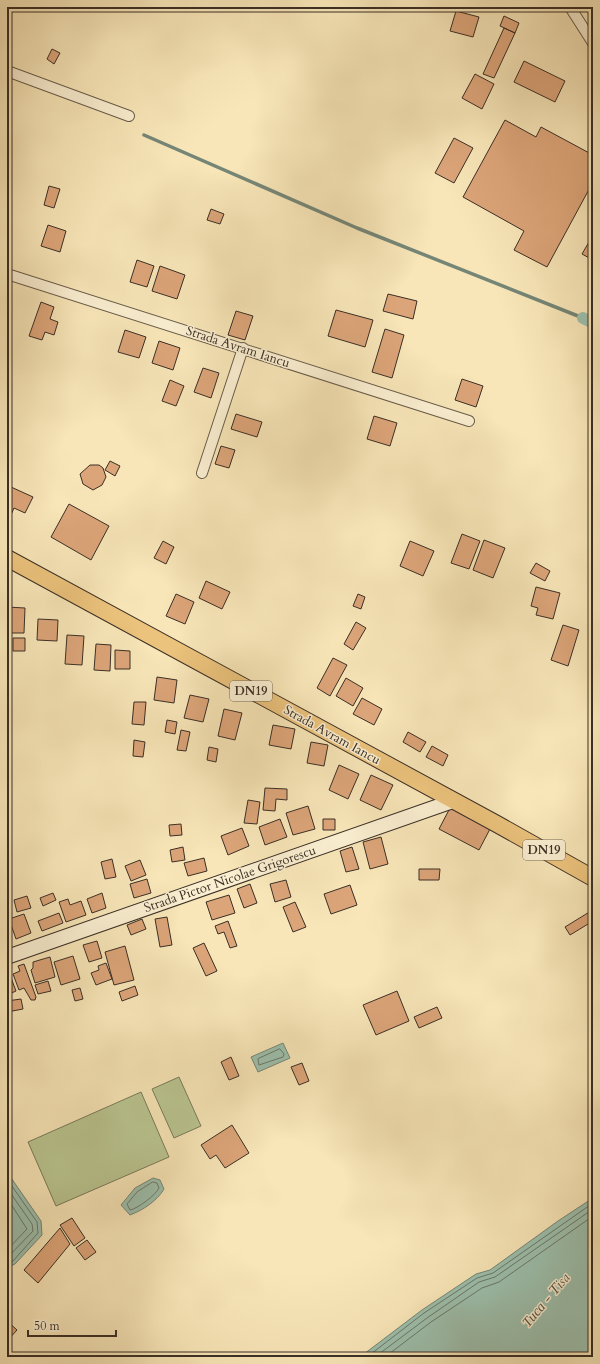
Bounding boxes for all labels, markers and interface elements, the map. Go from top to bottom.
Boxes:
street label: Strada Avram Iancu [184,322,292,372]
road number: DN19 [230,681,272,701]
street label: Strada Avram Iancu [280,701,384,769]
road number: DN19 [523,840,565,860]
street label: Strada Pictor Nicolae Grigorescu [142,841,318,917]
water label: Тиса - Tisa [518,1269,574,1331]
scale bar [28,1312,116,1338]
text: 50 m [34,1318,61,1334]

